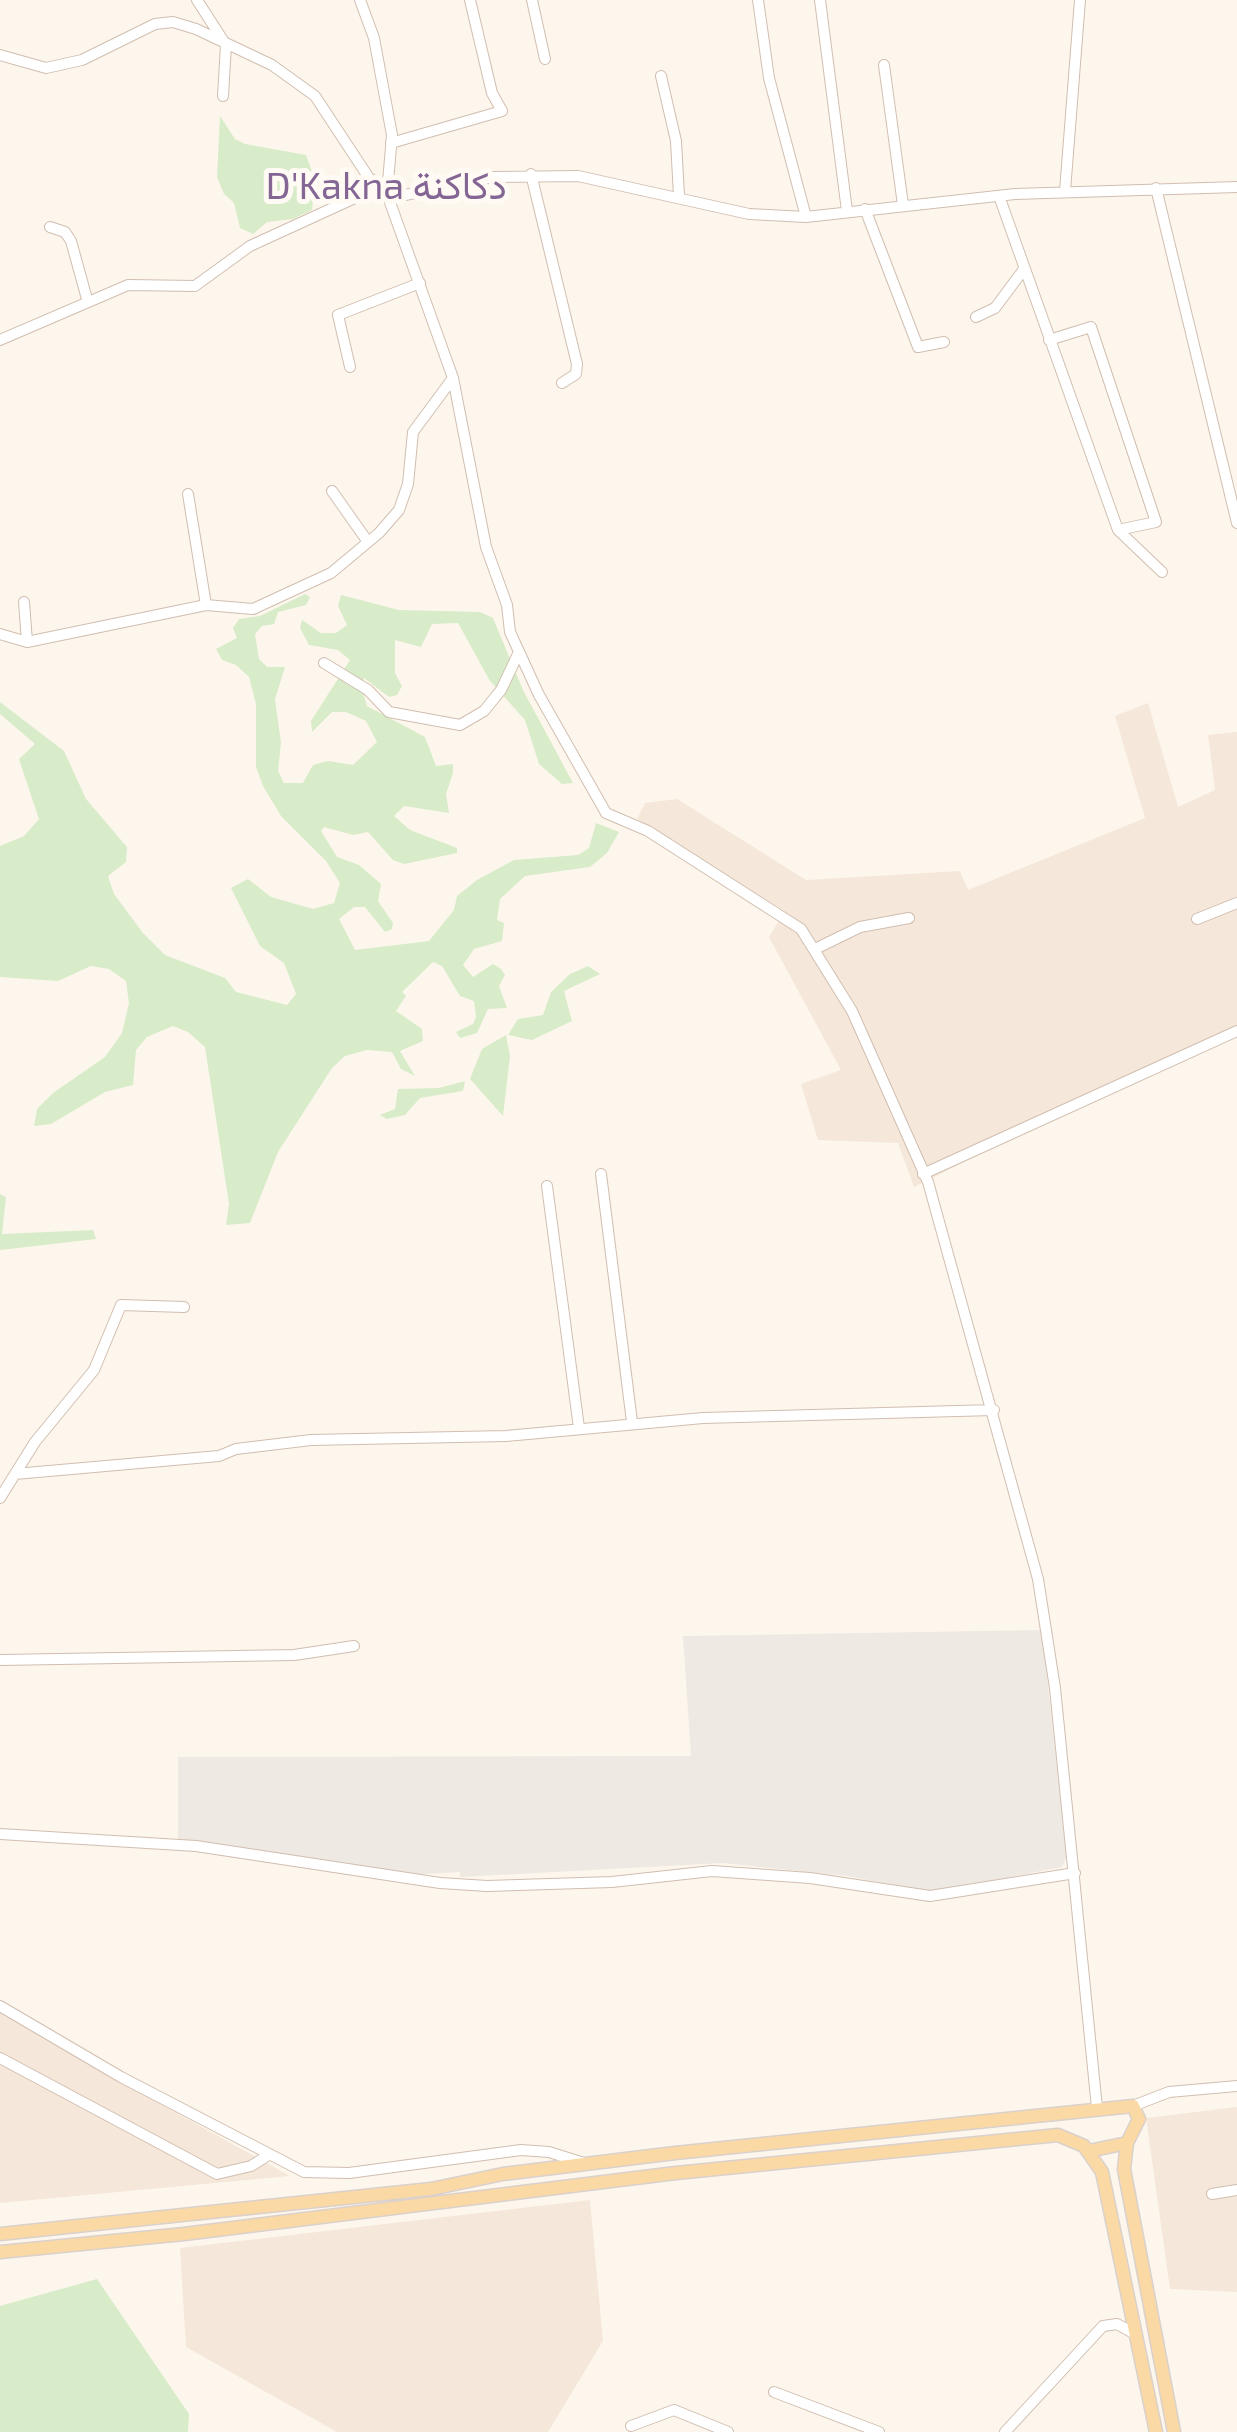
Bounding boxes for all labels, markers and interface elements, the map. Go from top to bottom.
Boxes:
district label: D'Kakna دكاكنة [265,163,507,209]

